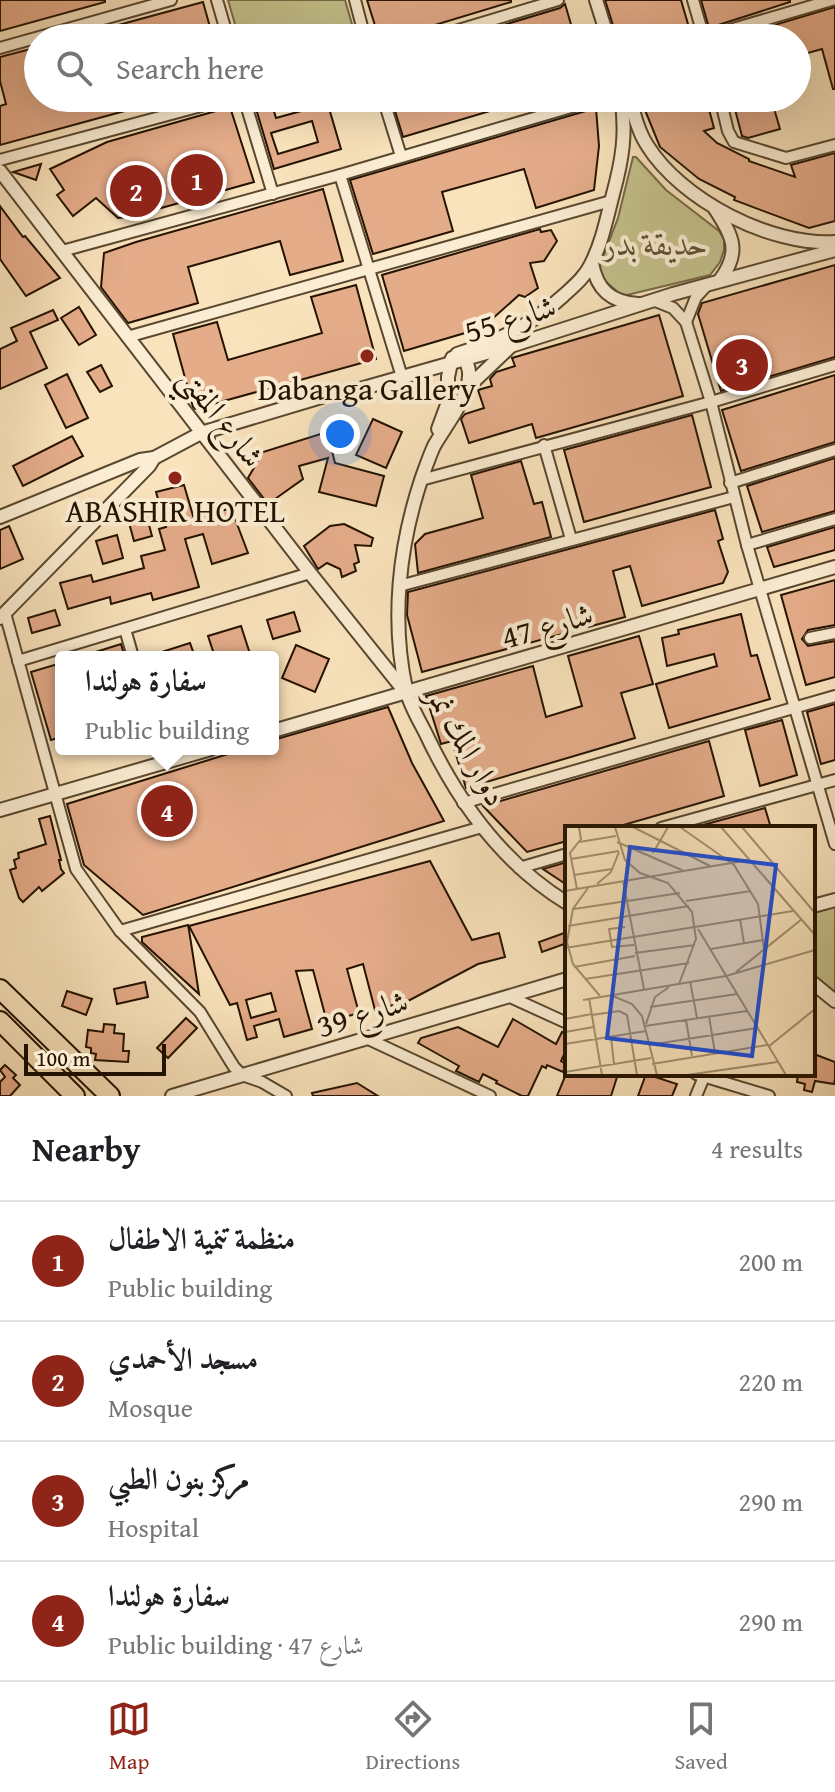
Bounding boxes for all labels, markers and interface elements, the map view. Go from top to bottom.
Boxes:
search box [24,24,811,112]
icon: search [52,46,96,90]
text: Search here [116,46,264,90]
pin: 1 [171,150,223,210]
pin: 2 [110,161,162,221]
park label: حديقة بدر [602,220,708,267]
street label: شارع 55 [458,282,563,358]
pin: 3 [716,335,768,395]
marker: Dabanga Gallery [358,347,376,365]
street label: شارع المفتي [162,357,276,482]
place label: Dabanga Gallery [258,365,476,412]
your location [320,414,360,454]
marker: ABASHIR HOTEL [166,469,184,487]
place label: ABASHIR HOTEL [65,487,285,534]
street label: شارع 47 [496,590,599,664]
popup [55,651,279,755]
text: سفارة هولندا [85,658,207,702]
street label: دوار المك نمر [414,675,520,815]
text: Public building [85,710,249,749]
pin: 4 [141,781,193,841]
inset map [565,826,815,1076]
street label: شارع 39 [310,977,415,1053]
scale bar [24,1040,166,1076]
text: 100 m [36,1042,91,1074]
text: Nearby [32,1124,141,1173]
text: 4 results [711,1129,803,1168]
text: منظمة تنمية الاطفال [108,1216,295,1260]
text: 1 [51,1242,65,1281]
text: 200 m [738,1242,803,1281]
text: Public building [108,1268,272,1307]
text: مسجد الأحمدي [108,1336,258,1380]
text: 2 [51,1362,65,1401]
text: 220 m [738,1362,803,1401]
text: Mosque [108,1388,193,1427]
text: مركز بنون الطبي [108,1456,249,1500]
text: 3 [51,1482,65,1521]
text: 290 m [738,1482,803,1521]
text: Hospital [108,1508,199,1547]
text: سفارة هولندا [108,1573,230,1617]
text: 4 [51,1602,65,1641]
text: 290 m [738,1602,803,1641]
text: Public building · شارع 47 [108,1625,364,1664]
tab: Map [107,1697,151,1777]
tab: Directions [366,1697,460,1777]
tab: Saved [675,1697,728,1777]

